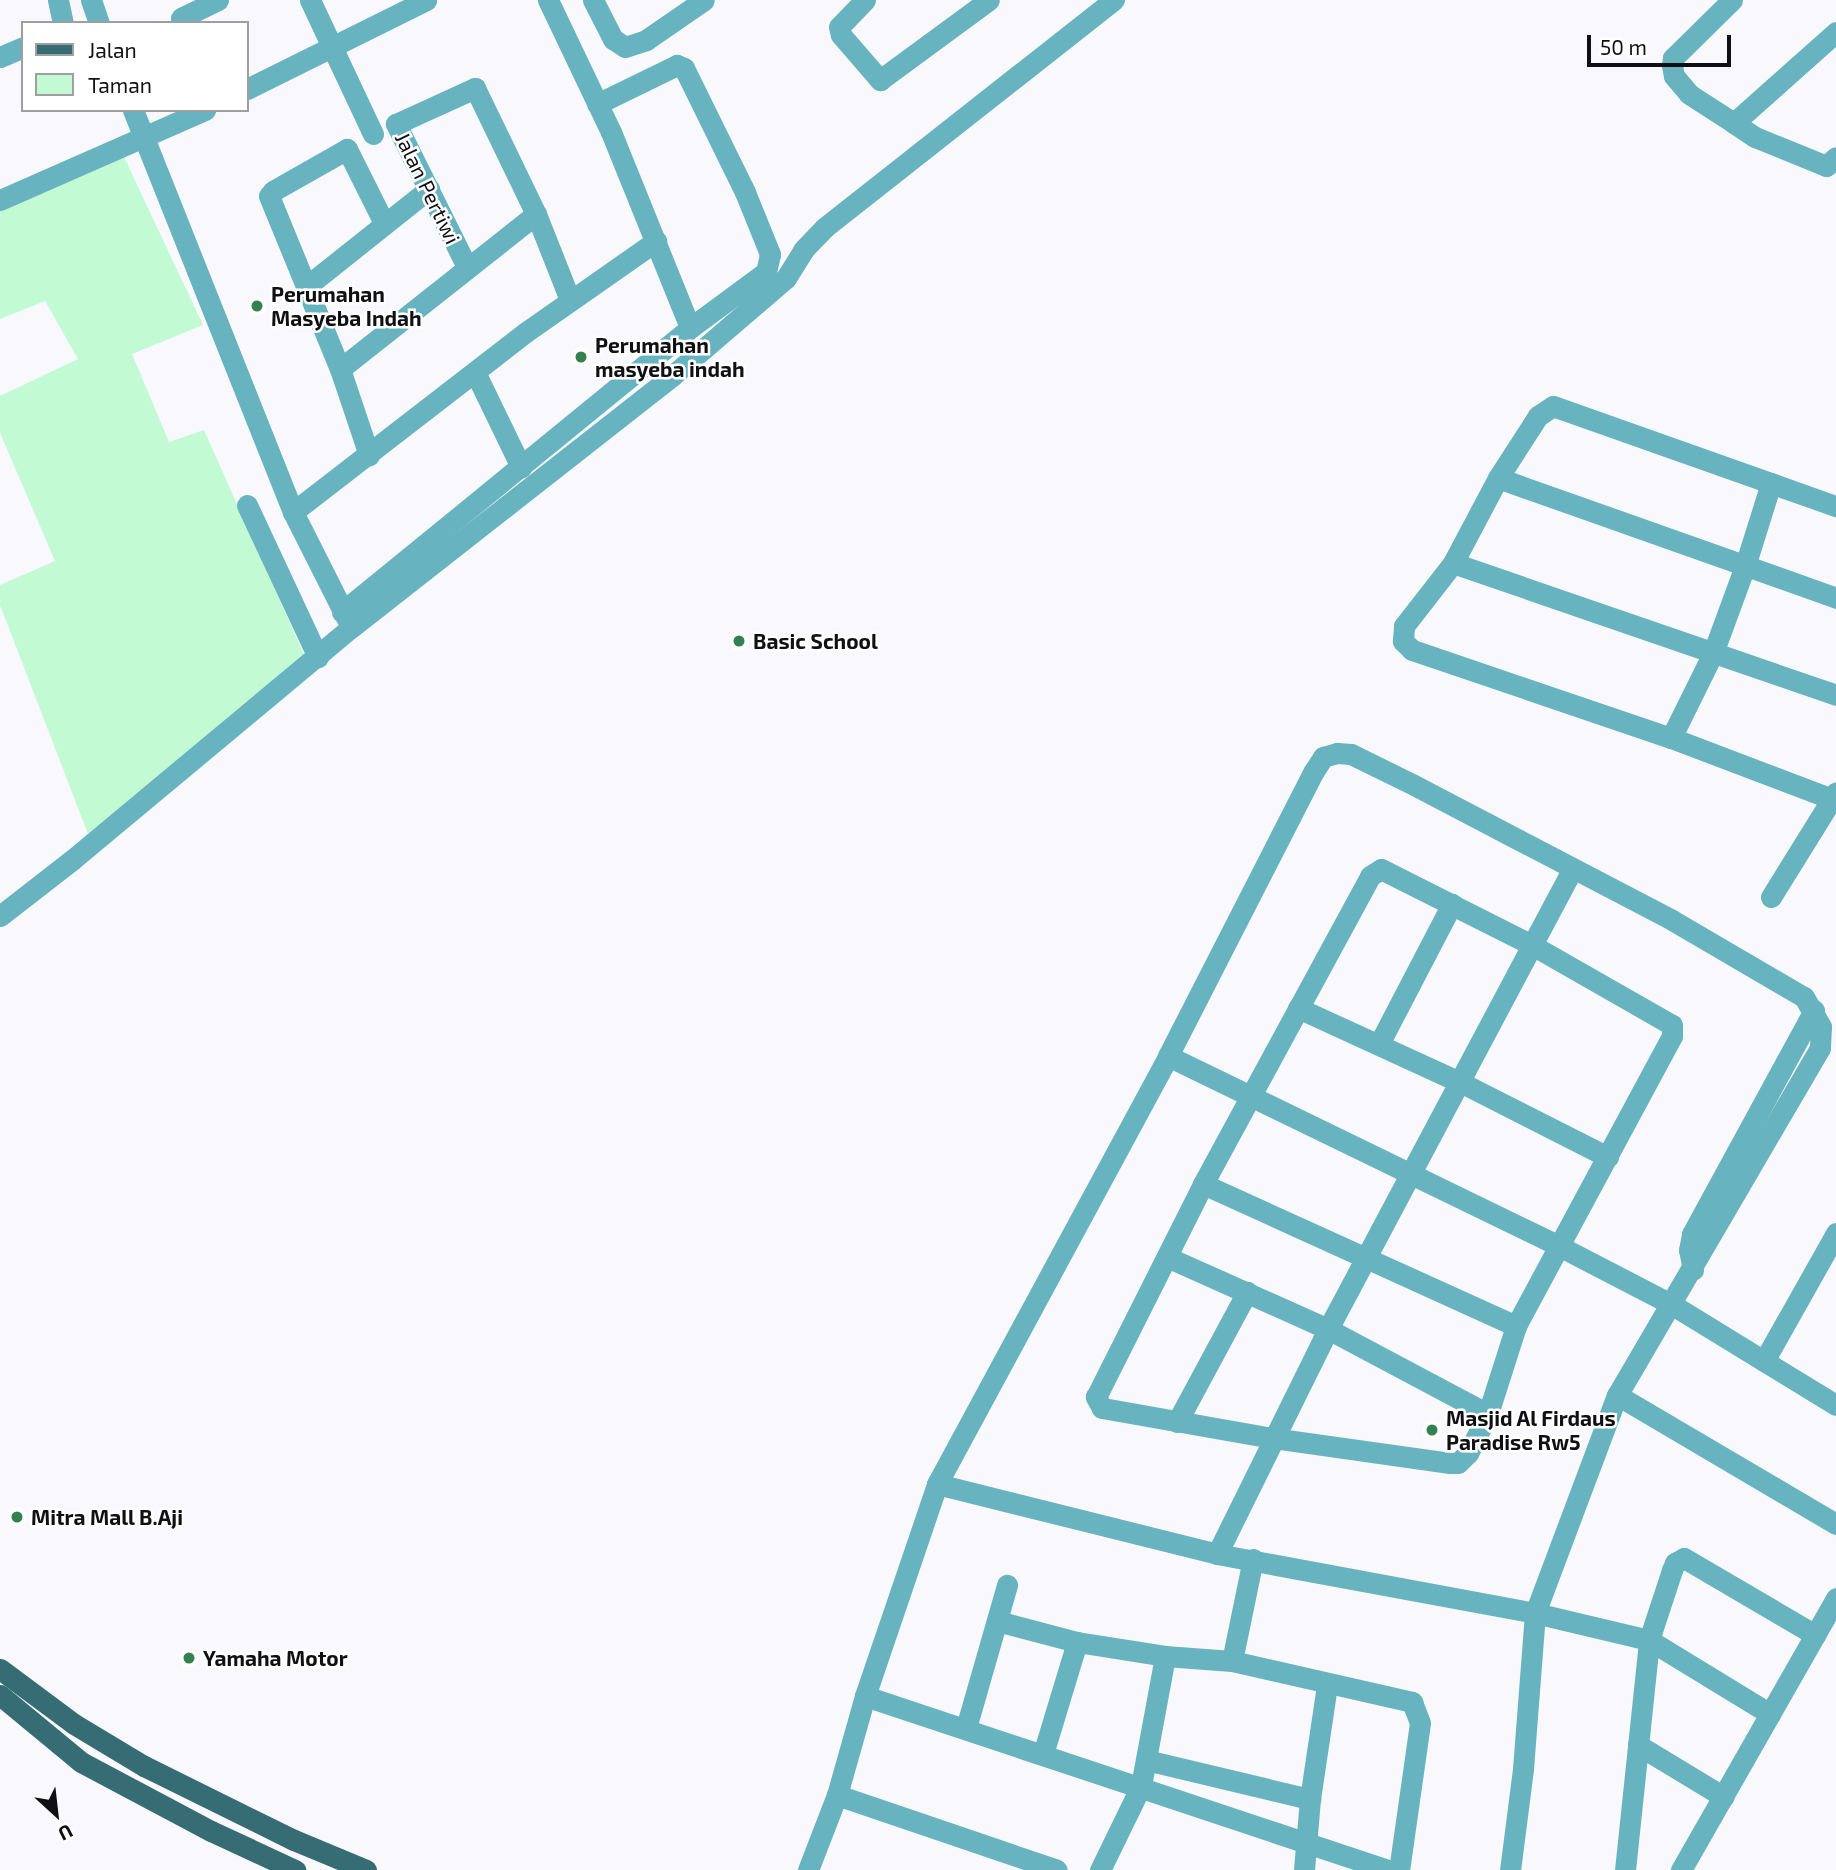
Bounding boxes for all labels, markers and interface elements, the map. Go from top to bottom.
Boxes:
legend [21,21,248,112]
scale bar [1591,21,1734,65]
text: 50 m [1600,34,1647,59]
text: Jalan [88,37,137,62]
text: Taman [88,72,152,97]
street label: Jalan Pertiwi [390,128,466,248]
place label: Perumahan Masyeba Indah [271,281,422,331]
marker: Perumahan Masyeba Indah [249,298,265,314]
place label: Perumahan masyeba indah [595,332,745,382]
marker: Perumahan masyeba indah [573,349,589,365]
place label: Basic School [753,628,878,654]
marker: Basic School [731,633,747,649]
place label: Masjid Al Firdaus Paradise Rw5 [1446,1405,1617,1455]
marker: Masjid Al Firdaus Paradise Rw5 [1424,1422,1440,1438]
place label: Mitra Mall B.Aji [31,1504,183,1530]
marker: Mitra Mall B.Aji [9,1509,25,1525]
place label: Yamaha Motor [203,1645,348,1671]
marker: Yamaha Motor [181,1650,197,1666]
north arrow [21,1779,91,1849]
text: U [55,1820,77,1846]

